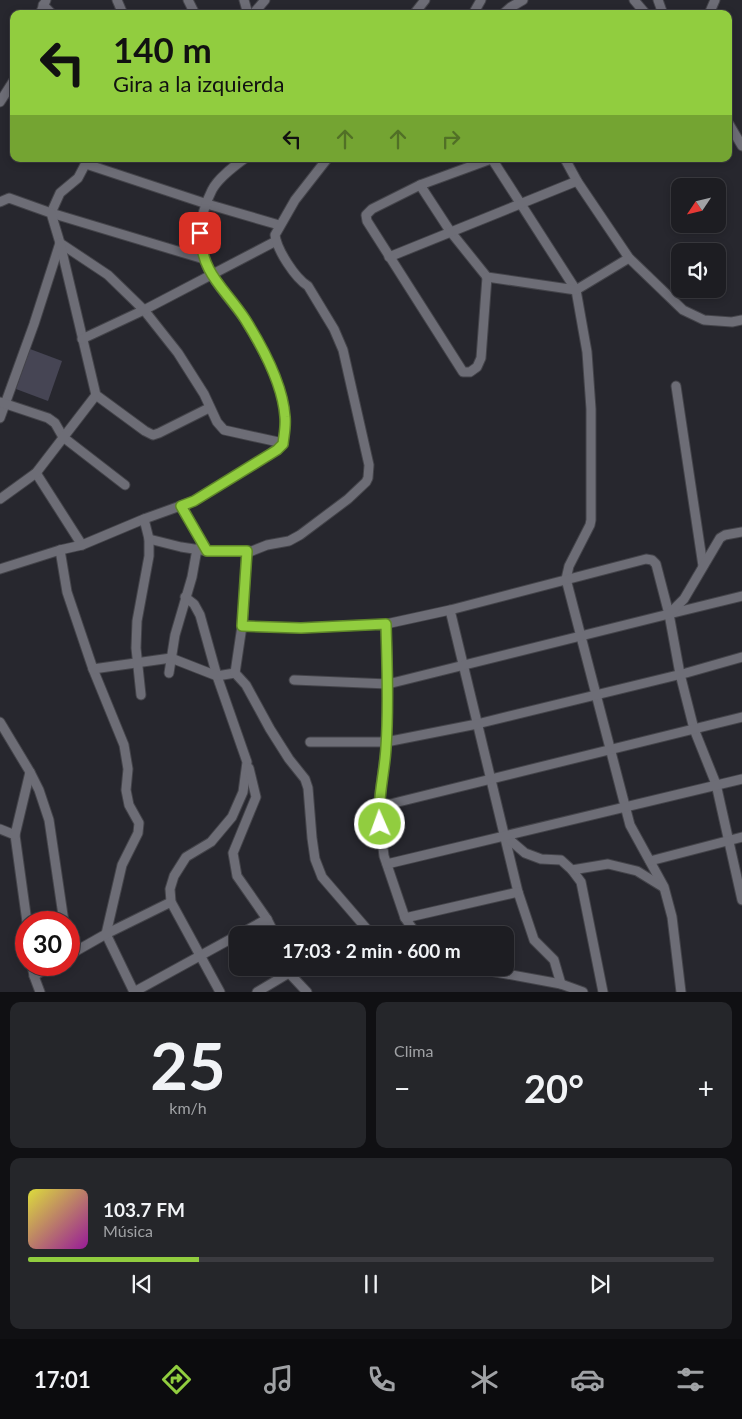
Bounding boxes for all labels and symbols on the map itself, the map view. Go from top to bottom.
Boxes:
north arrow [671,178,726,232]
pin [179,212,221,254]
position arrow [353,797,405,849]
speed limit sign: 30 [15,911,80,976]

